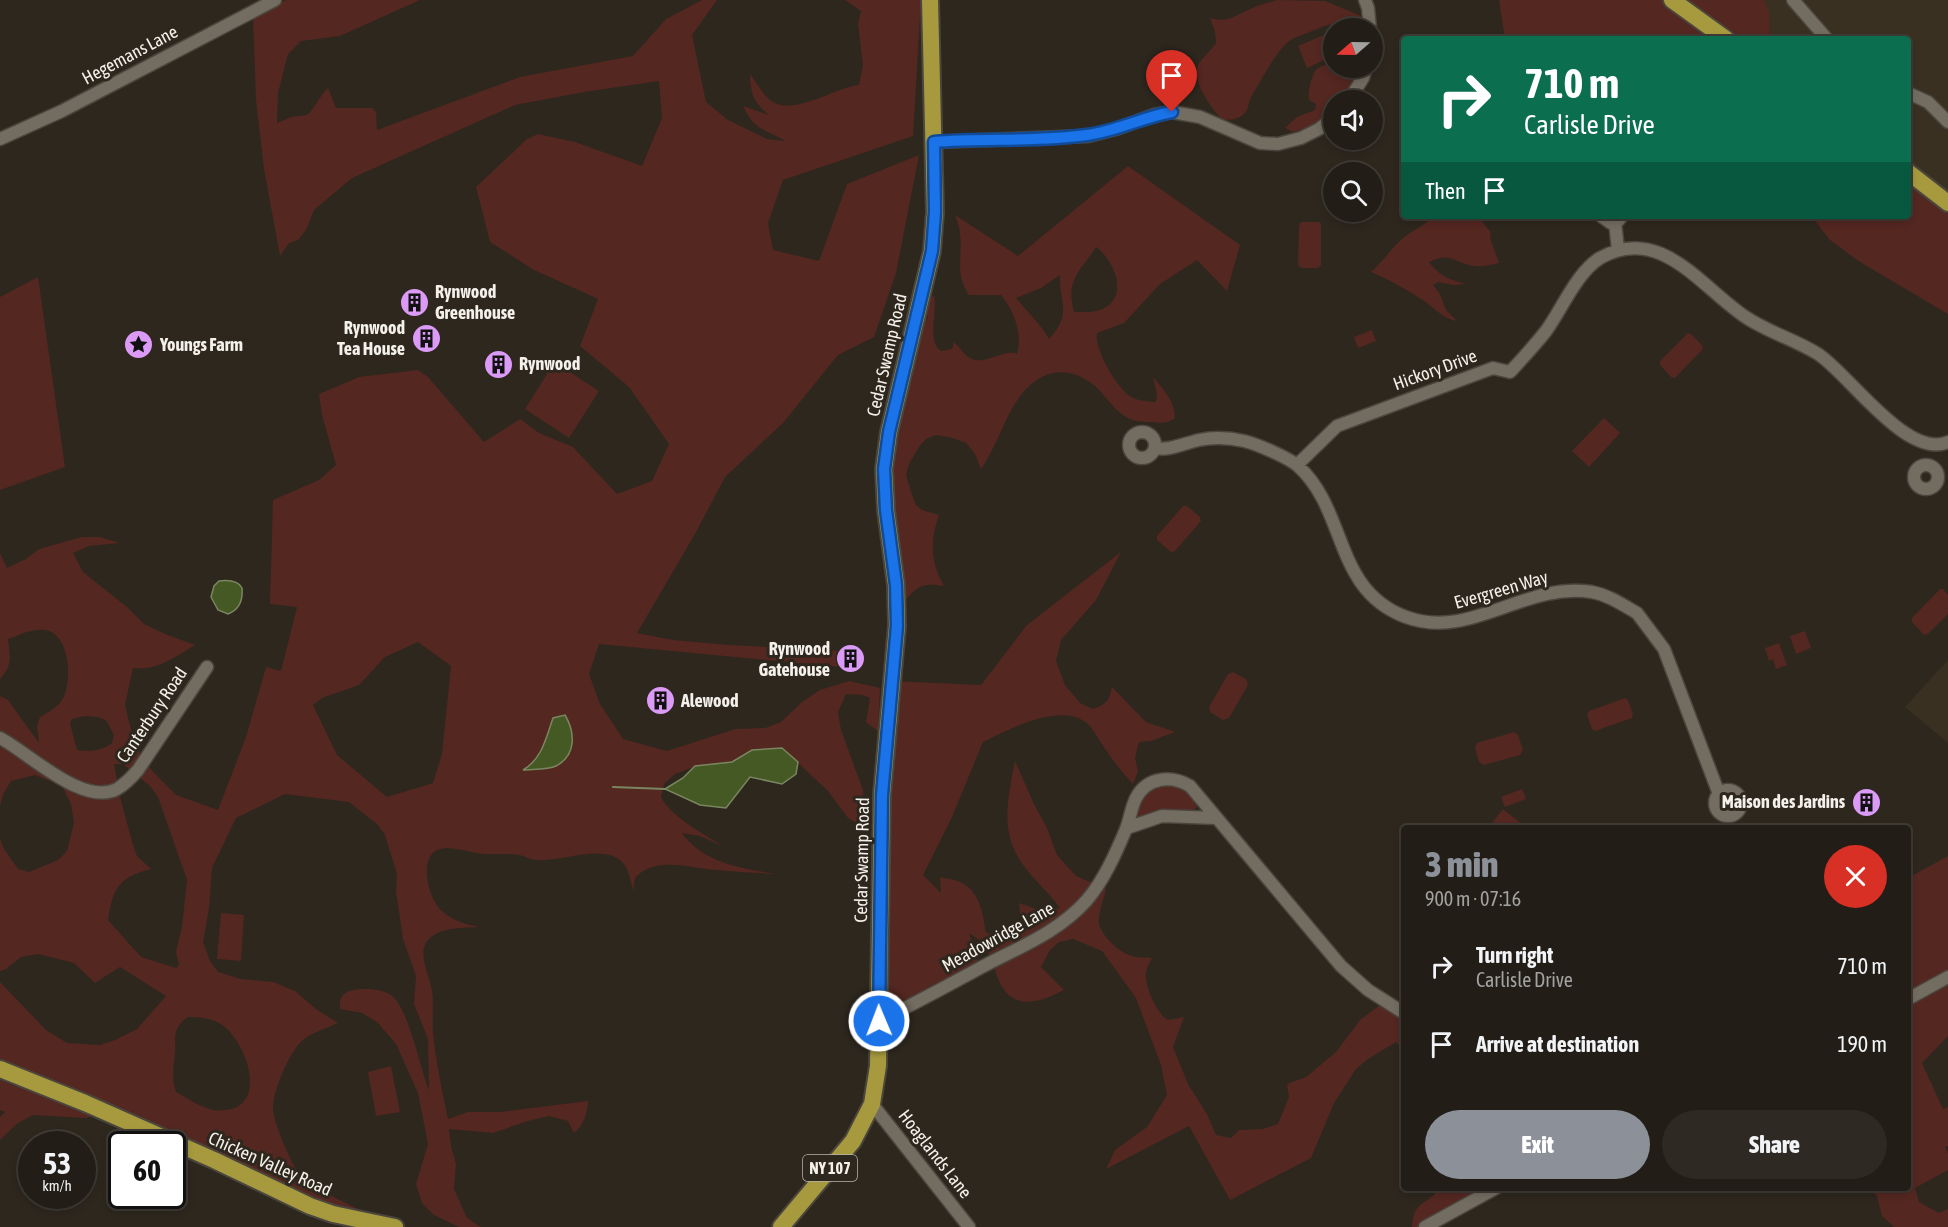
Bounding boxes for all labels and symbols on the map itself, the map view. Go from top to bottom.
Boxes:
north arrow [1323,18,1383,78]
street label: Hegemans Lane [78,21,181,89]
pin [1146,50,1197,112]
place label: Rynwood Greenhouse [435,281,515,323]
building icon: Rynwood Greenhouse [398,286,430,318]
street label: Cedar Swamp Road [862,291,911,418]
place label: Rynwood Tea House [337,317,405,359]
building icon: Rynwood Tea House [410,322,442,354]
place icon: Youngs Farm [123,329,155,361]
place label: Youngs Farm [159,334,243,355]
street label: Hickory Drive [1390,345,1479,394]
building icon: Rynwood [482,348,514,380]
place label: Rynwood [519,353,580,374]
street label: Evergreen Way [1452,566,1550,613]
place label: Rynwood Gatehouse [759,638,830,680]
building icon: Rynwood Gatehouse [835,643,867,675]
street label: Canterbury Road [112,663,191,766]
building icon: Alewood [644,685,676,717]
place label: Alewood [680,690,738,711]
building icon: Maison des Jardins [1850,786,1882,818]
place label: Maison des Jardins [1722,791,1846,812]
street label: Cedar Swamp Road [850,797,873,923]
street label: Meadowridge Lane [938,897,1057,976]
position arrow [847,989,911,1053]
street label: Hoaglands Lane [894,1105,976,1202]
street label: Chicken Valley Road [205,1127,335,1200]
speed limit sign: 60 [108,1131,186,1209]
road number: NY 107 [803,1155,857,1181]

